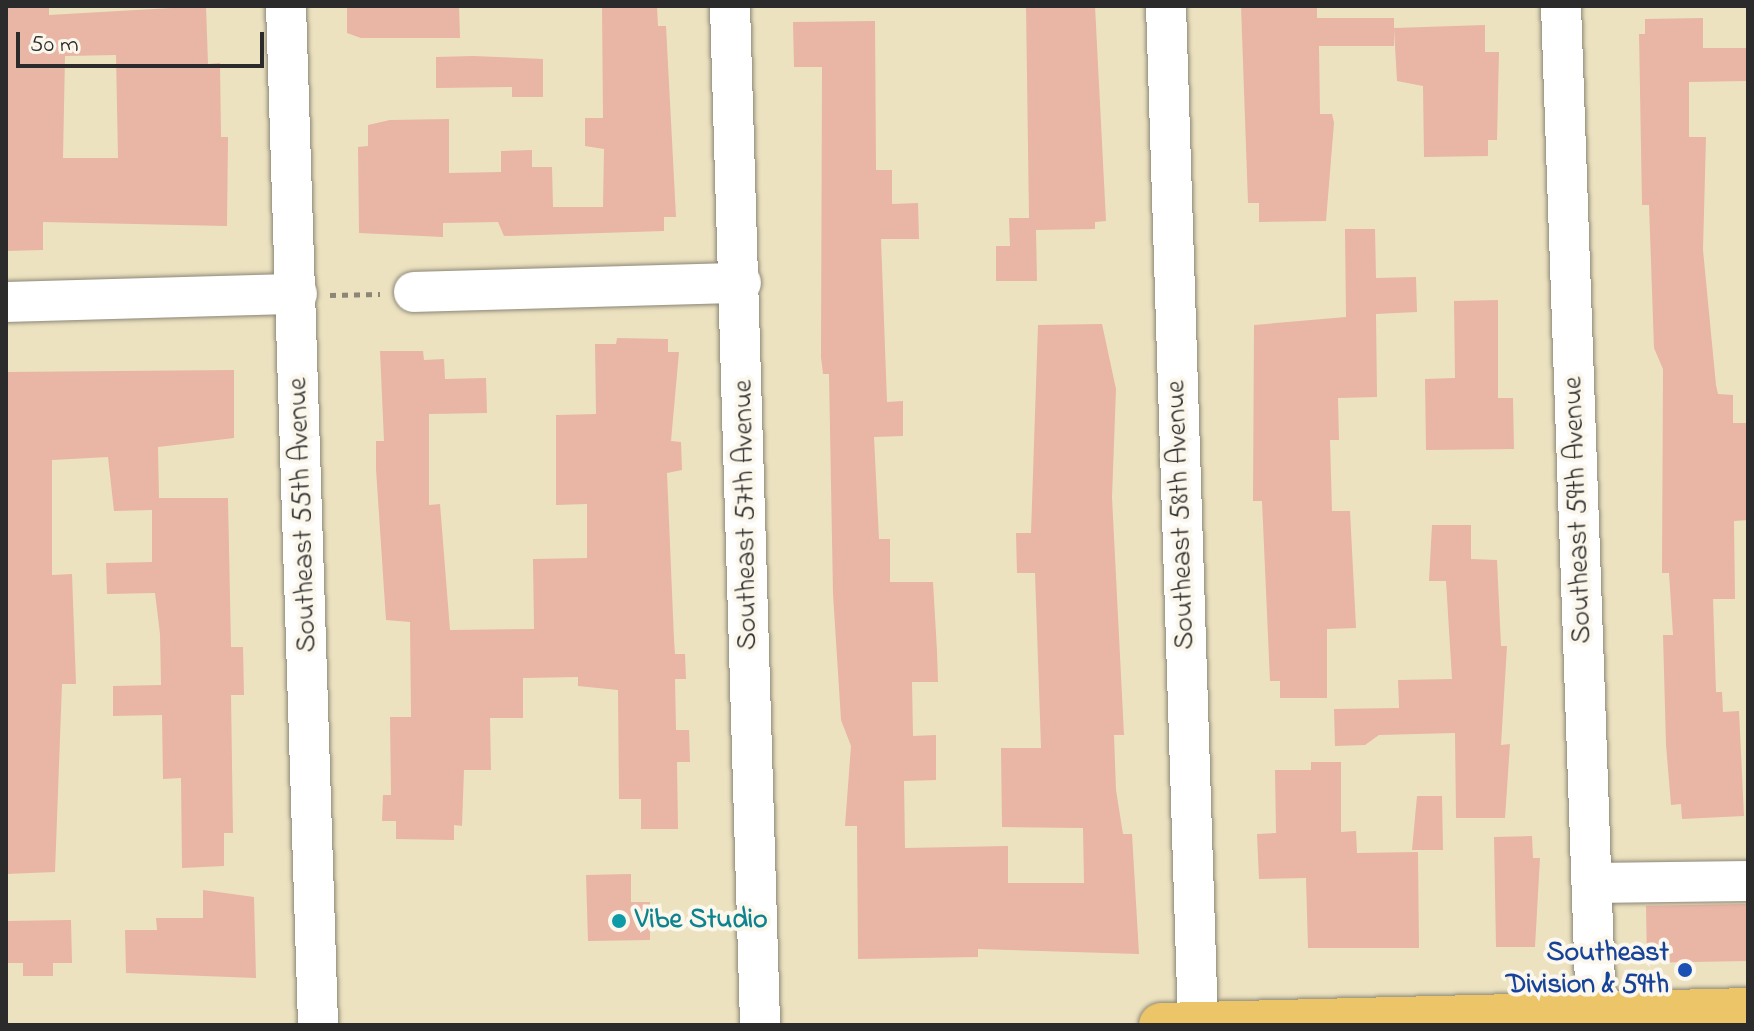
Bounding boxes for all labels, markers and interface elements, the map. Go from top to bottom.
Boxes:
scale bar [20,16,268,66]
text: 50 m [30,28,79,63]
street label: Southeast 59th Avenue [1558,376,1600,644]
street label: Southeast 55th Avenue [282,377,326,653]
street label: Southeast 57th Avenue [728,379,766,651]
street label: Southeast 58th Avenue [1161,380,1203,650]
place label: Vibe Studio [635,904,768,938]
marker: Vibe Studio [610,912,628,930]
place label: Southeast Division & 59th [1506,937,1669,1003]
marker: Southeast Division & 59th [1676,961,1694,979]

